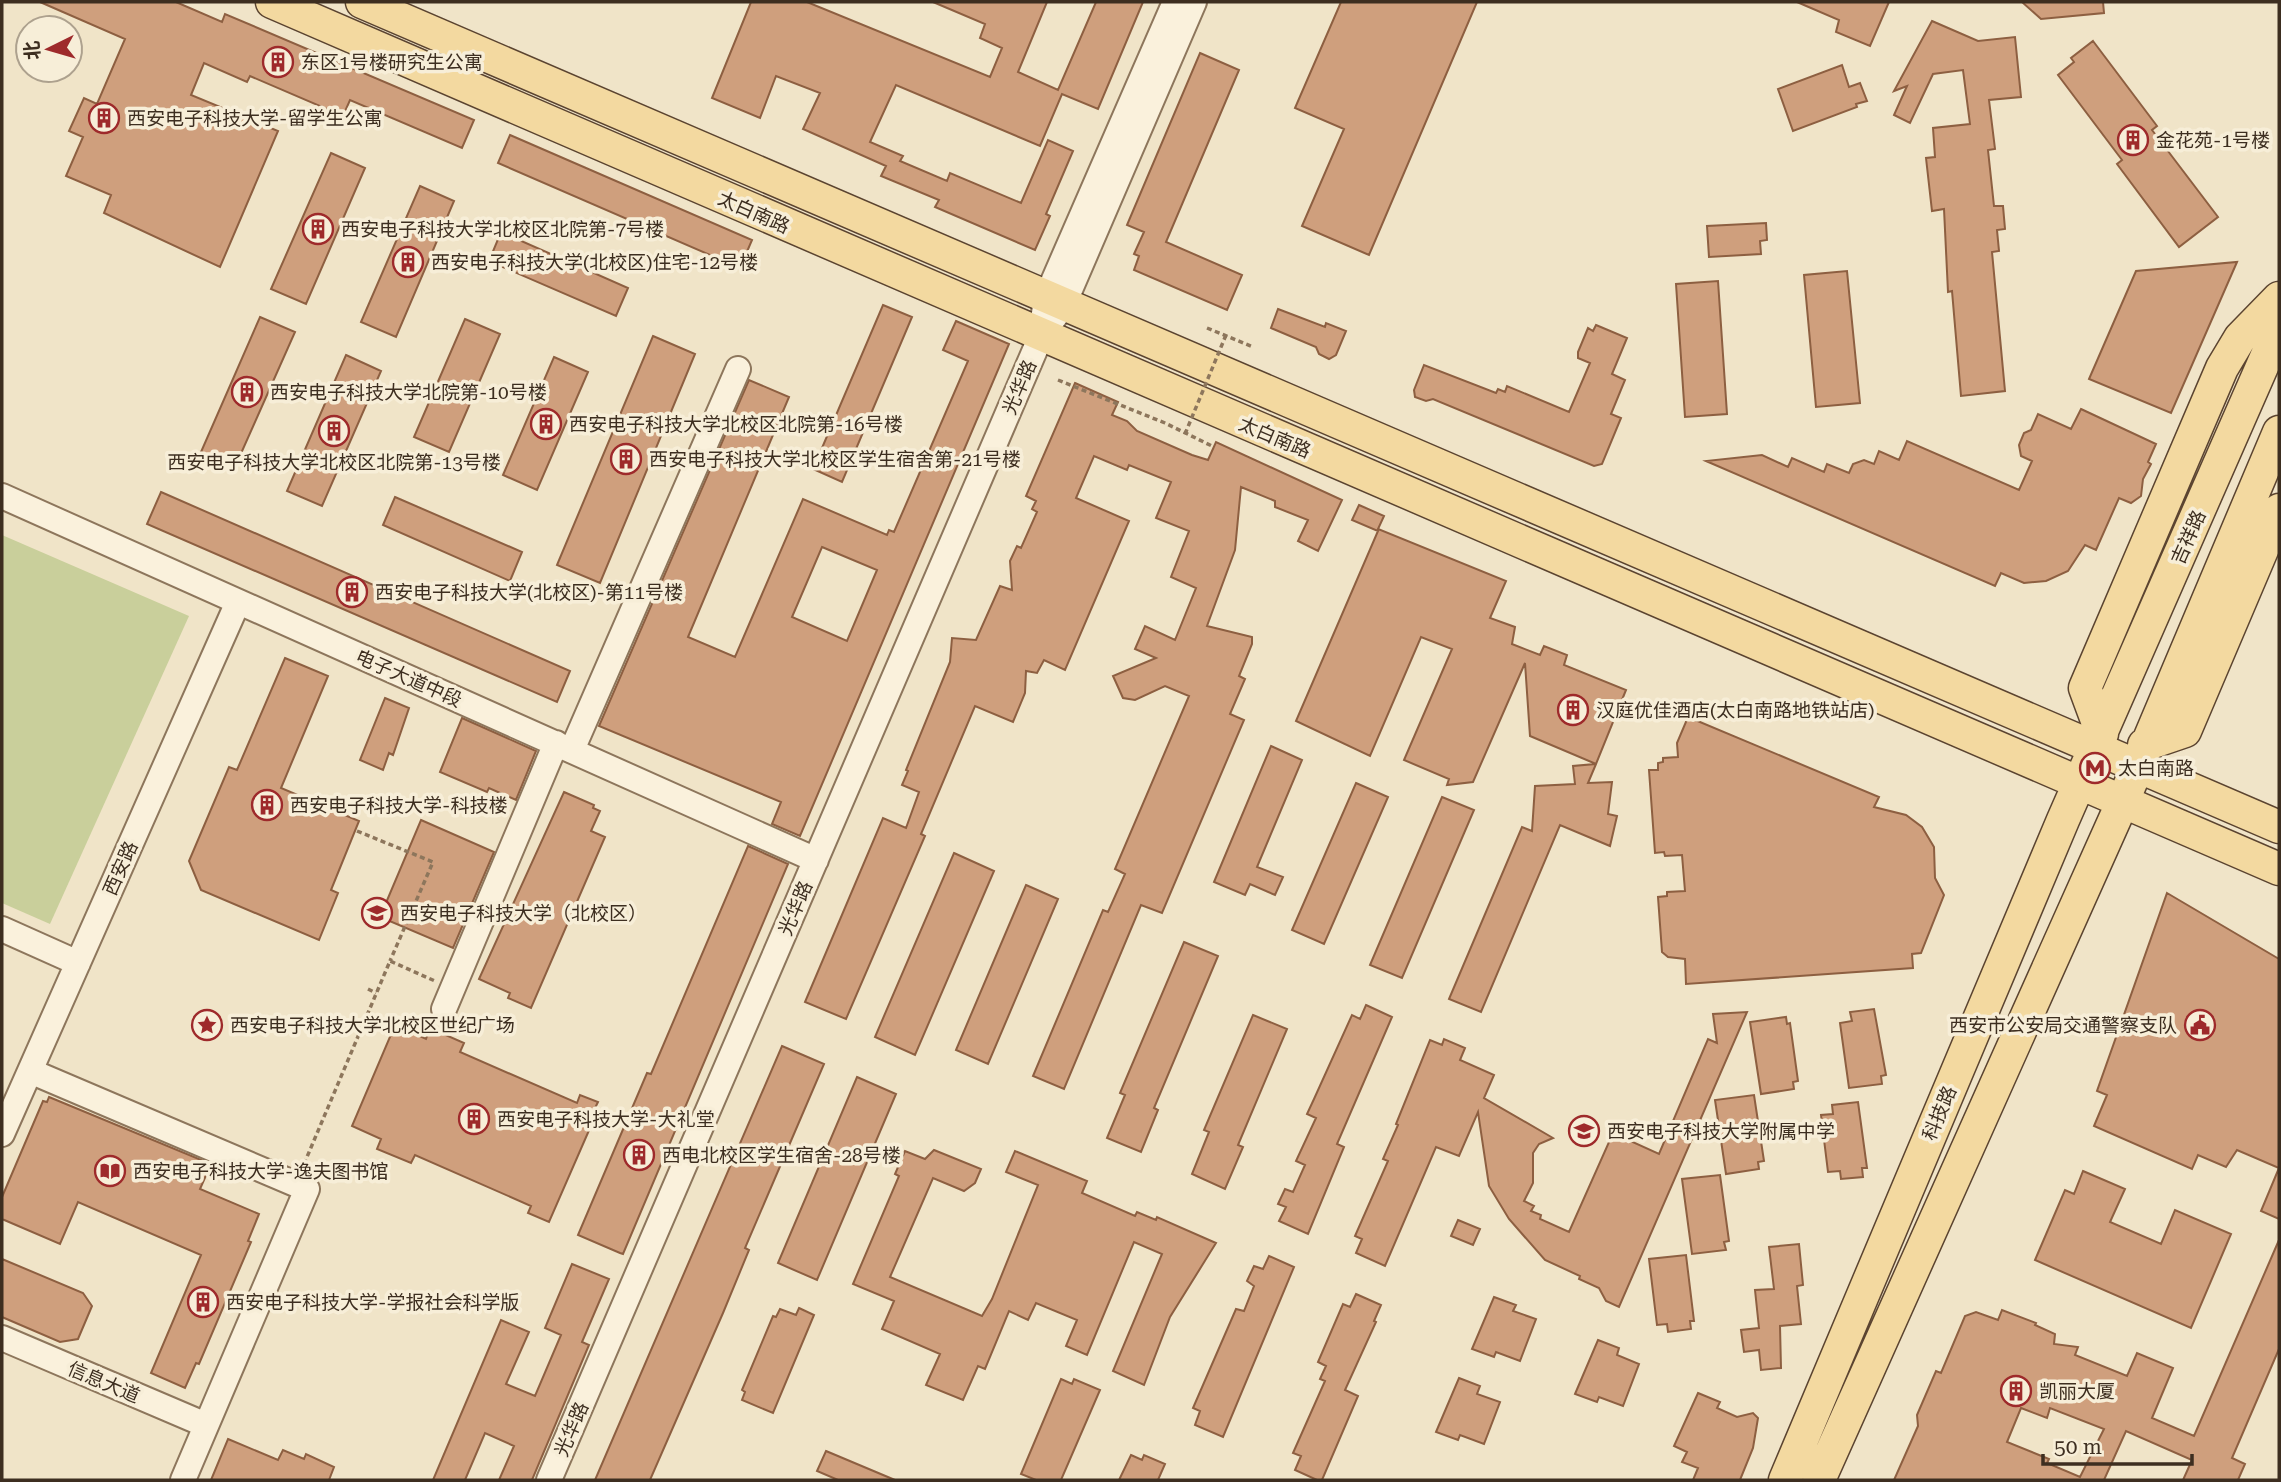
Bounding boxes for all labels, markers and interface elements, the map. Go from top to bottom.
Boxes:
north arrow [14,14,84,84]
text: 北 [20,40,45,61]
building icon: 东区1号楼研究生公寓 [261,45,295,79]
place label: 东区1号楼研究生公寓 [301,51,483,74]
building icon: 西安电子科技大学-留学生公寓 [87,101,121,135]
place label: 西安电子科技大学-留学生公寓 [127,107,382,130]
building icon: 金花苑-1号楼 [2116,123,2150,157]
place label: 金花苑-1号楼 [2156,129,2270,152]
street label: 太白南路 [714,186,793,238]
building icon: 西安电子科技大学北校区北院第-7号楼 [301,212,335,246]
place label: 西安电子科技大学北校区北院第-7号楼 [341,218,664,241]
building icon: 西安电子科技大学(北校区)住宅-12号楼 [391,245,425,279]
place label: 西安电子科技大学(北校区)住宅-12号楼 [431,251,758,274]
street label: 光华路 [998,356,1041,418]
building icon: 西安电子科技大学北院第-10号楼 [230,375,264,409]
place label: 西安电子科技大学北院第-10号楼 [270,381,547,404]
building icon: 西安电子科技大学北校区北院第-16号楼 [529,407,563,441]
street label: 太白南路 [1235,412,1314,463]
place label: 西安电子科技大学北校区北院第-16号楼 [569,413,903,436]
building icon: 西安电子科技大学北校区北院第-13号楼 [317,414,351,448]
building icon: 西安电子科技大学北校区学生宿舍第-21号楼 [609,442,643,476]
place label: 西安电子科技大学北校区学生宿舍第-21号楼 [649,448,1021,471]
place label: 西安电子科技大学北校区北院第-13号楼 [167,451,501,474]
street label: 吉祥路 [2166,506,2211,568]
building icon: 西安电子科技大学(北校区)-第11号楼 [335,575,369,609]
place label: 西安电子科技大学(北校区)-第11号楼 [375,581,683,604]
street label: 电子大道中段 [352,645,466,712]
building icon: 汉庭优佳酒店(太白南路地铁站店) [1556,693,1590,727]
place label: 汉庭优佳酒店(太白南路地铁站店) [1596,699,1874,722]
metro station icon: 太白南路 [2078,751,2112,785]
place label: 太白南路 [2118,757,2194,780]
building icon: 西安电子科技大学-科技楼 [250,788,284,822]
place label: 西安电子科技大学-科技楼 [290,794,507,817]
street label: 西安路 [98,837,143,899]
street label: 光华路 [774,877,817,939]
school or university icon: 西安电子科技大学（北校区） [360,896,394,930]
place label: 西安电子科技大学（北校区） [400,902,647,925]
place icon: 西安电子科技大学北校区世纪广场 [190,1008,224,1042]
public building icon: 西安市公安局交通警察支队 [2183,1008,2217,1042]
place label: 西安电子科技大学北校区世纪广场 [230,1014,515,1037]
place label: 西安市公安局交通警察支队 [1949,1014,2177,1037]
street label: 科技路 [1918,1082,1961,1144]
building icon: 西安电子科技大学-大礼堂 [457,1102,491,1136]
place label: 西安电子科技大学-大礼堂 [497,1108,714,1131]
school or university icon: 西安电子科技大学附属中学 [1567,1114,1601,1148]
place label: 西安电子科技大学附属中学 [1607,1120,1835,1143]
building icon: 西电北校区学生宿舍-28号楼 [622,1138,656,1172]
place label: 西电北校区学生宿舍-28号楼 [662,1144,901,1167]
library icon: 西安电子科技大学-逸夫图书馆 [93,1154,127,1188]
place label: 西安电子科技大学-逸夫图书馆 [133,1160,388,1183]
building icon: 西安电子科技大学-学报社会科学版 [186,1285,220,1319]
place label: 西安电子科技大学-学报社会科学版 [226,1291,519,1314]
street label: 信息大道 [64,1357,143,1408]
building icon: 凯丽大厦 [1999,1374,2033,1408]
place label: 凯丽大厦 [2039,1380,2115,1403]
street label: 光华路 [550,1398,593,1460]
scale bar [2043,1422,2192,1466]
text: 50 m [2054,1435,2102,1459]

